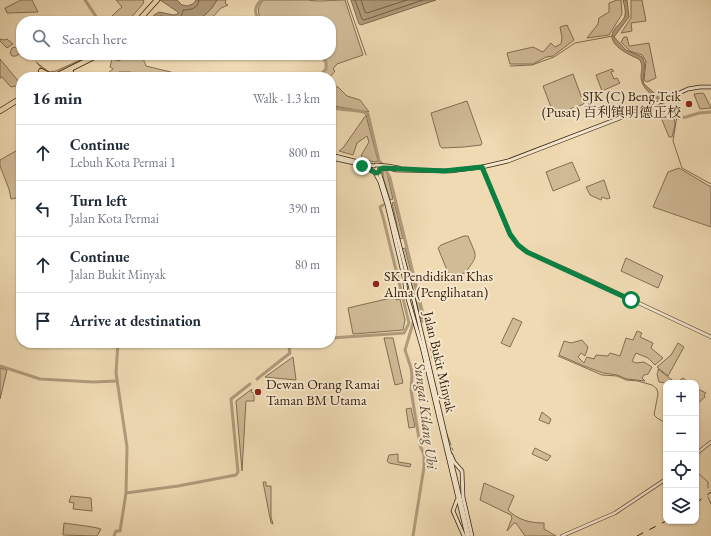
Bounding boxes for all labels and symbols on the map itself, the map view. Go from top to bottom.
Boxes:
place label: SJK (C) Beng Teik (Pusat) 百利镇明德正校 [542,87,681,121]
marker: SJK (C) Beng Teik (Pusat) 百利镇明德正校 [684,99,694,109]
route end [353,157,371,175]
place label: SK Pendidikan Khas Alma (Penglihatan) [383,267,493,301]
marker: SK Pendidikan Khas Alma (Penglihatan) [371,279,381,289]
route start [622,291,640,309]
street label: Jalan Bukit Minyak [419,309,460,415]
water label: Sungai Kilang Ubi [410,361,443,471]
place label: Dewan Orang Ramai Taman BM Utama [266,375,380,409]
marker: Dewan Orang Ramai Taman BM Utama [253,387,263,397]

